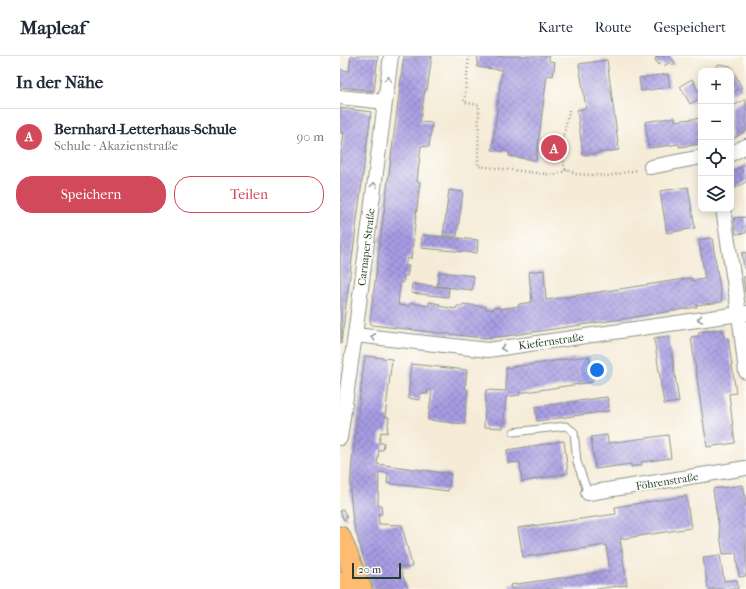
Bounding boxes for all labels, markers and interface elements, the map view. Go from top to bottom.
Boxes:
text: Mapleaf [20,17,86,39]
text: Karte [538,19,573,36]
text: Route [595,19,632,36]
text: Gespeichert [654,19,726,36]
map controls [698,68,734,212]
button: + [698,68,734,104]
text: In der Nähe [16,72,103,92]
one-way arrow [383,76,392,82]
button: − [698,104,734,140]
text: Bernhard-Letterhaus-Schule [54,120,237,138]
text: A [25,129,33,144]
text: 90 m [296,129,324,144]
pin: A [541,133,567,163]
text: Schule · Akazienstraße [54,138,178,153]
button: locate [698,140,734,176]
button: Speichern [16,176,166,213]
button: Teilen [174,176,324,213]
button: layers [698,176,734,212]
one-way arrow [370,182,379,188]
street label: Carnaper Straße [355,207,378,287]
one-way arrow [697,314,704,323]
street label: Kiefernstraße [518,330,585,353]
one-way arrow [370,333,376,342]
one-way arrow [499,343,506,352]
your location [587,360,607,380]
street label: Föhrenstraße [635,470,700,493]
scale bar [352,561,401,580]
text: 20 m [358,563,381,576]

